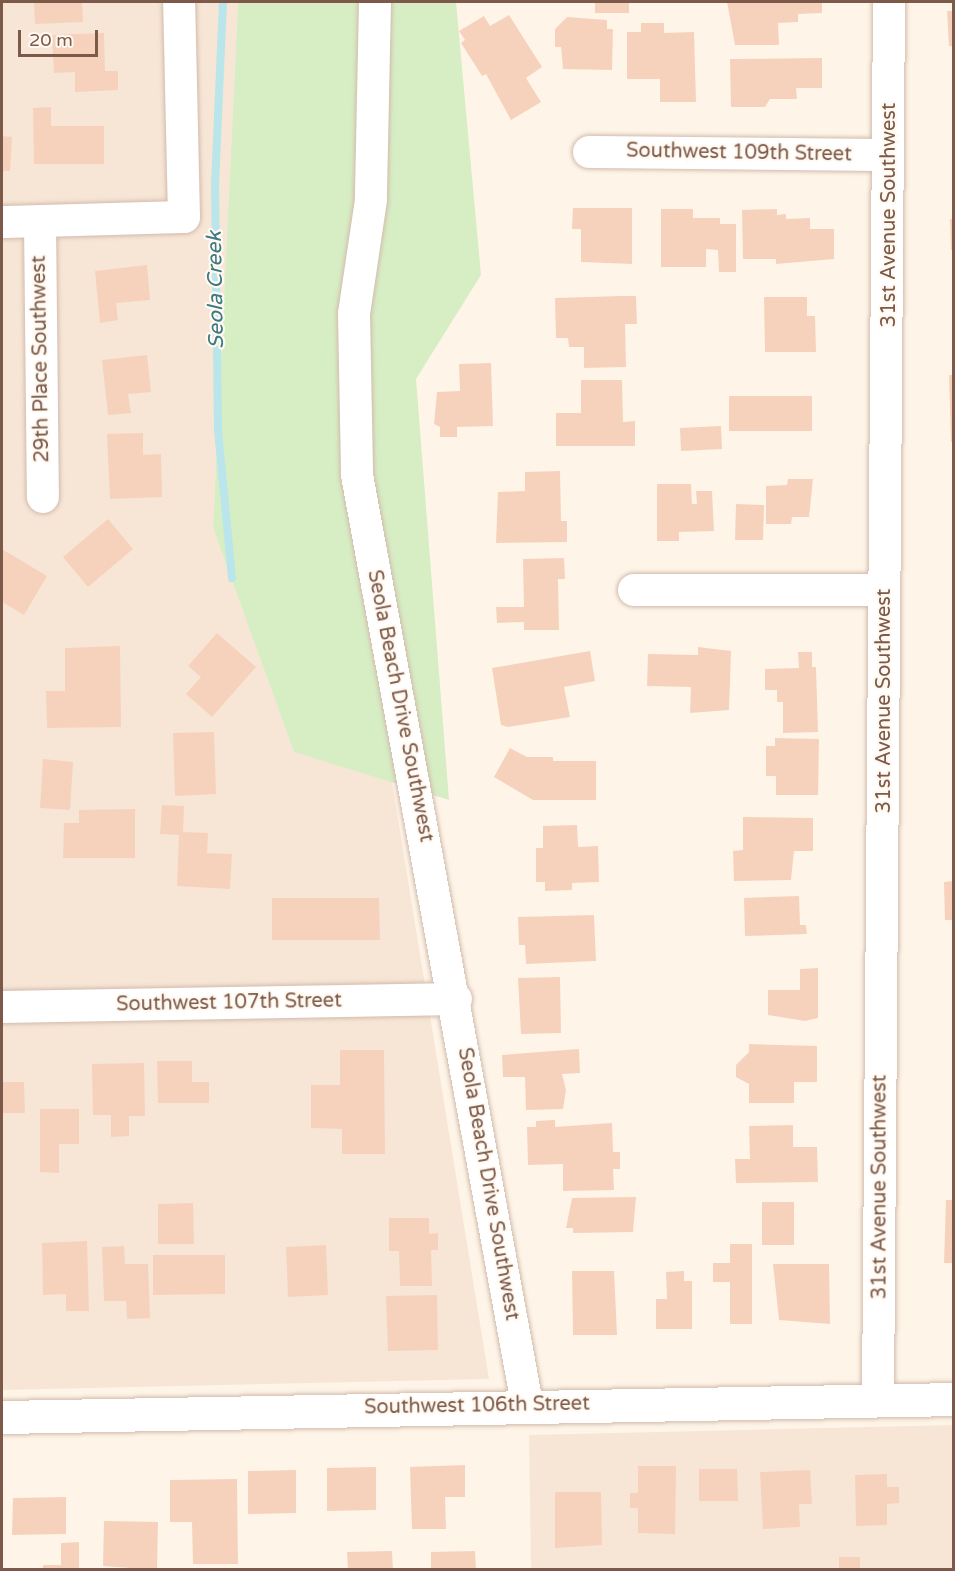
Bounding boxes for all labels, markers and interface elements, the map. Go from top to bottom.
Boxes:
scale bar [21,18,100,56]
text: 20 m [29,29,73,51]
street label: 31st Avenue Southwest [877,103,901,327]
street label: Southwest 109th Street [626,139,852,167]
water label: Seola Creek [202,231,230,349]
street label: 29th Place Southwest [27,255,55,463]
street label: Seola Beach Drive Southwest [362,568,438,844]
street label: 31st Avenue Southwest [872,589,896,813]
street label: Southwest 107th Street [116,989,342,1017]
street label: Seola Beach Drive Southwest [452,1046,524,1322]
street label: 31st Avenue Southwest [868,1075,892,1299]
street label: Southwest 106th Street [364,1392,590,1420]

